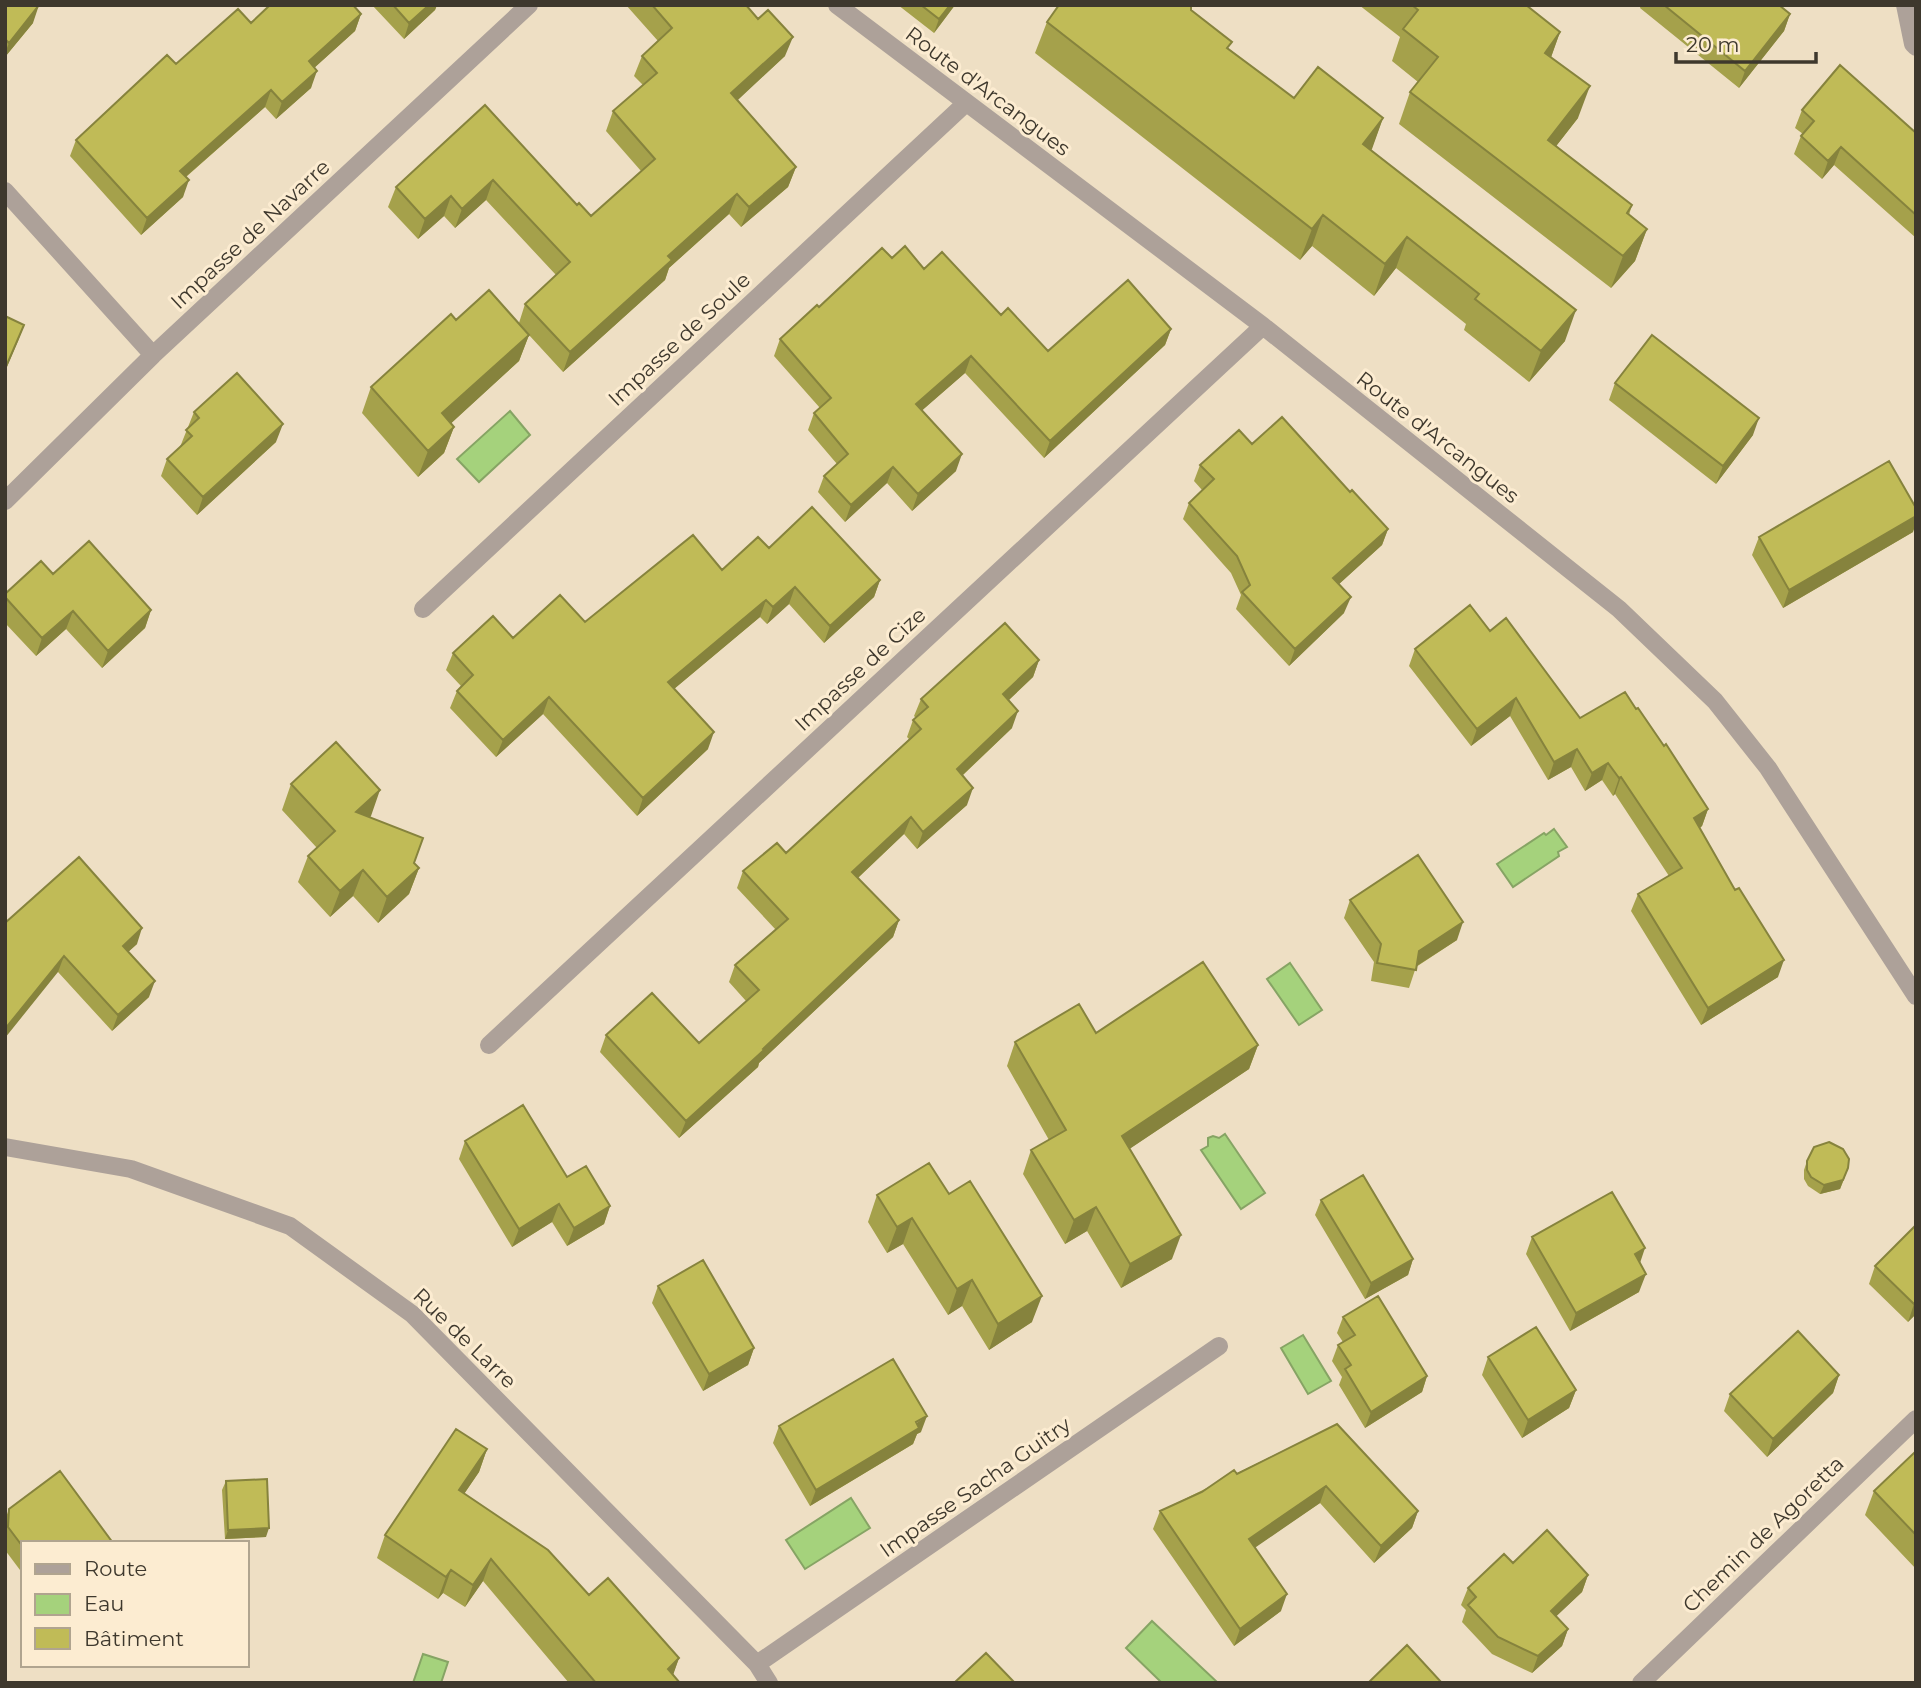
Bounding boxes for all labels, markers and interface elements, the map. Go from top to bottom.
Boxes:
street label: Route d'Arcangues [901,21,1075,161]
scale bar [1676,21,1816,65]
text: 20 m [1686,32,1740,57]
street label: Impasse de Navarre [165,154,335,314]
street label: Impasse de Soule [603,267,755,411]
street label: Route d'Arcangues [1352,366,1524,508]
street label: Impasse de Cize [789,602,931,736]
street label: Rue de Larre [408,1283,522,1393]
street label: Impasse Sacha Guitry [875,1411,1076,1562]
street label: Chemin de Agoretta [1677,1451,1849,1617]
legend [21,1541,248,1667]
text: Route [84,1556,147,1581]
text: Eau [84,1591,124,1616]
text: Bâtiment [84,1626,184,1651]

